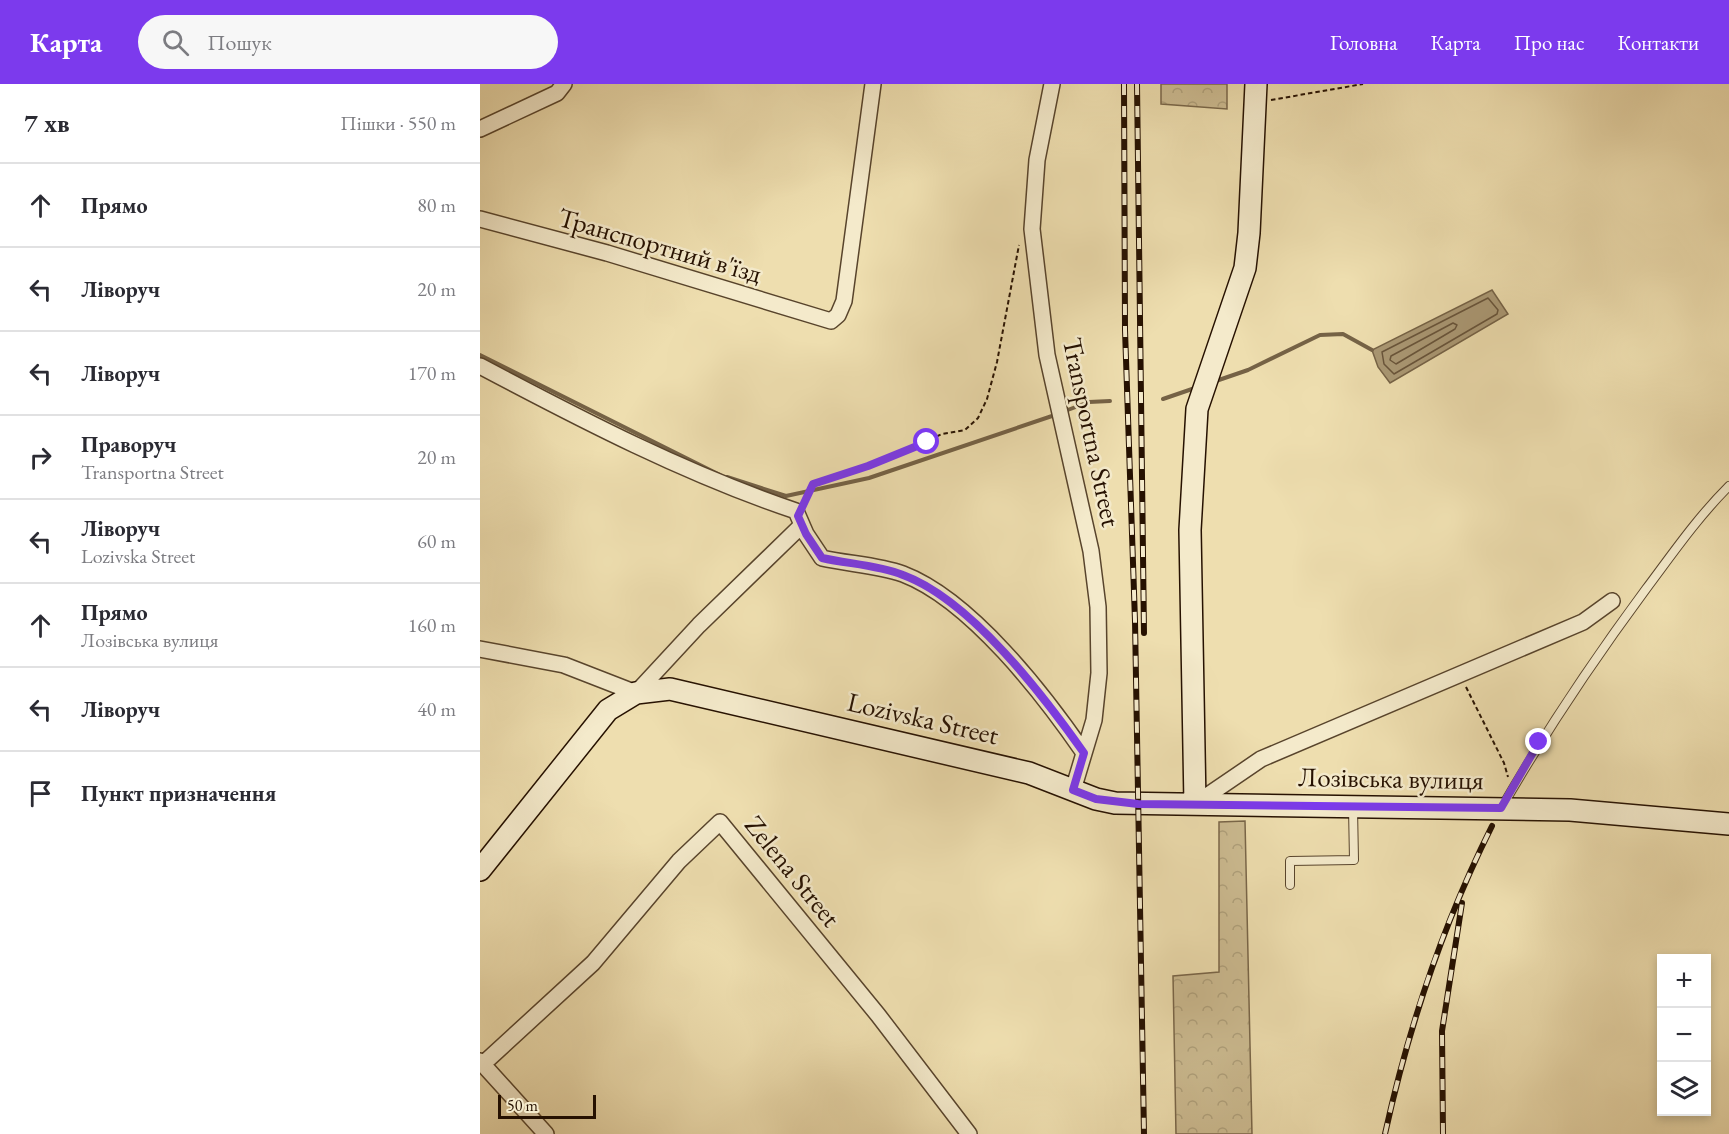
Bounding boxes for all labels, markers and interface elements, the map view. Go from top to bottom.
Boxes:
search box [138,15,558,69]
text: Карта [30,24,102,60]
icon: search [159,26,192,59]
text: Пошук [207,28,272,57]
text: Головна [1330,29,1398,56]
text: Карта [1431,29,1481,56]
text: Про нас [1514,29,1584,56]
text: Контакти [1617,29,1699,56]
text: 7 хв [24,106,70,140]
text: Пішки · 550 m [340,110,456,136]
icon: ahead [24,189,57,222]
text: Прямо [81,191,148,220]
text: 80 m [417,192,456,218]
street label: Транспортний в'їзд [554,199,766,291]
icon: left [24,273,57,306]
text: Ліворуч [81,275,160,304]
text: 20 m [417,276,456,302]
street label: Transportna Street [1055,334,1129,530]
icon: left [24,357,57,390]
text: Ліворуч [81,359,160,388]
text: 170 m [408,360,456,386]
route start [913,428,939,454]
text: Праворуч [81,430,177,459]
icon: right [24,441,57,474]
text: 20 m [417,444,456,470]
text: Transportna Street [81,459,224,485]
text: Ліворуч [81,514,160,543]
icon: left [24,525,57,558]
text: 60 m [417,528,456,554]
text: Lozivska Street [81,543,195,569]
text: Прямо [81,598,148,627]
icon: ahead [24,609,57,642]
text: 160 m [408,612,456,638]
text: Лозівська вулиця [81,627,219,653]
street label: Lozivska Street [844,684,1003,753]
icon: left [24,693,57,726]
text: Ліворуч [81,695,160,724]
text: 40 m [417,696,456,722]
route end [1525,728,1551,754]
street label: Лозівська вулиця [1298,759,1484,797]
icon: arrive [24,777,57,810]
text: Пункт призначення [81,779,276,808]
street label: Zelena Street [737,808,849,934]
map controls [1657,954,1711,1116]
button: + [1657,954,1711,1008]
button: − [1657,1008,1711,1062]
button: layers [1657,1062,1711,1116]
scale bar [498,1092,596,1120]
text: 50 m [507,1095,538,1116]

